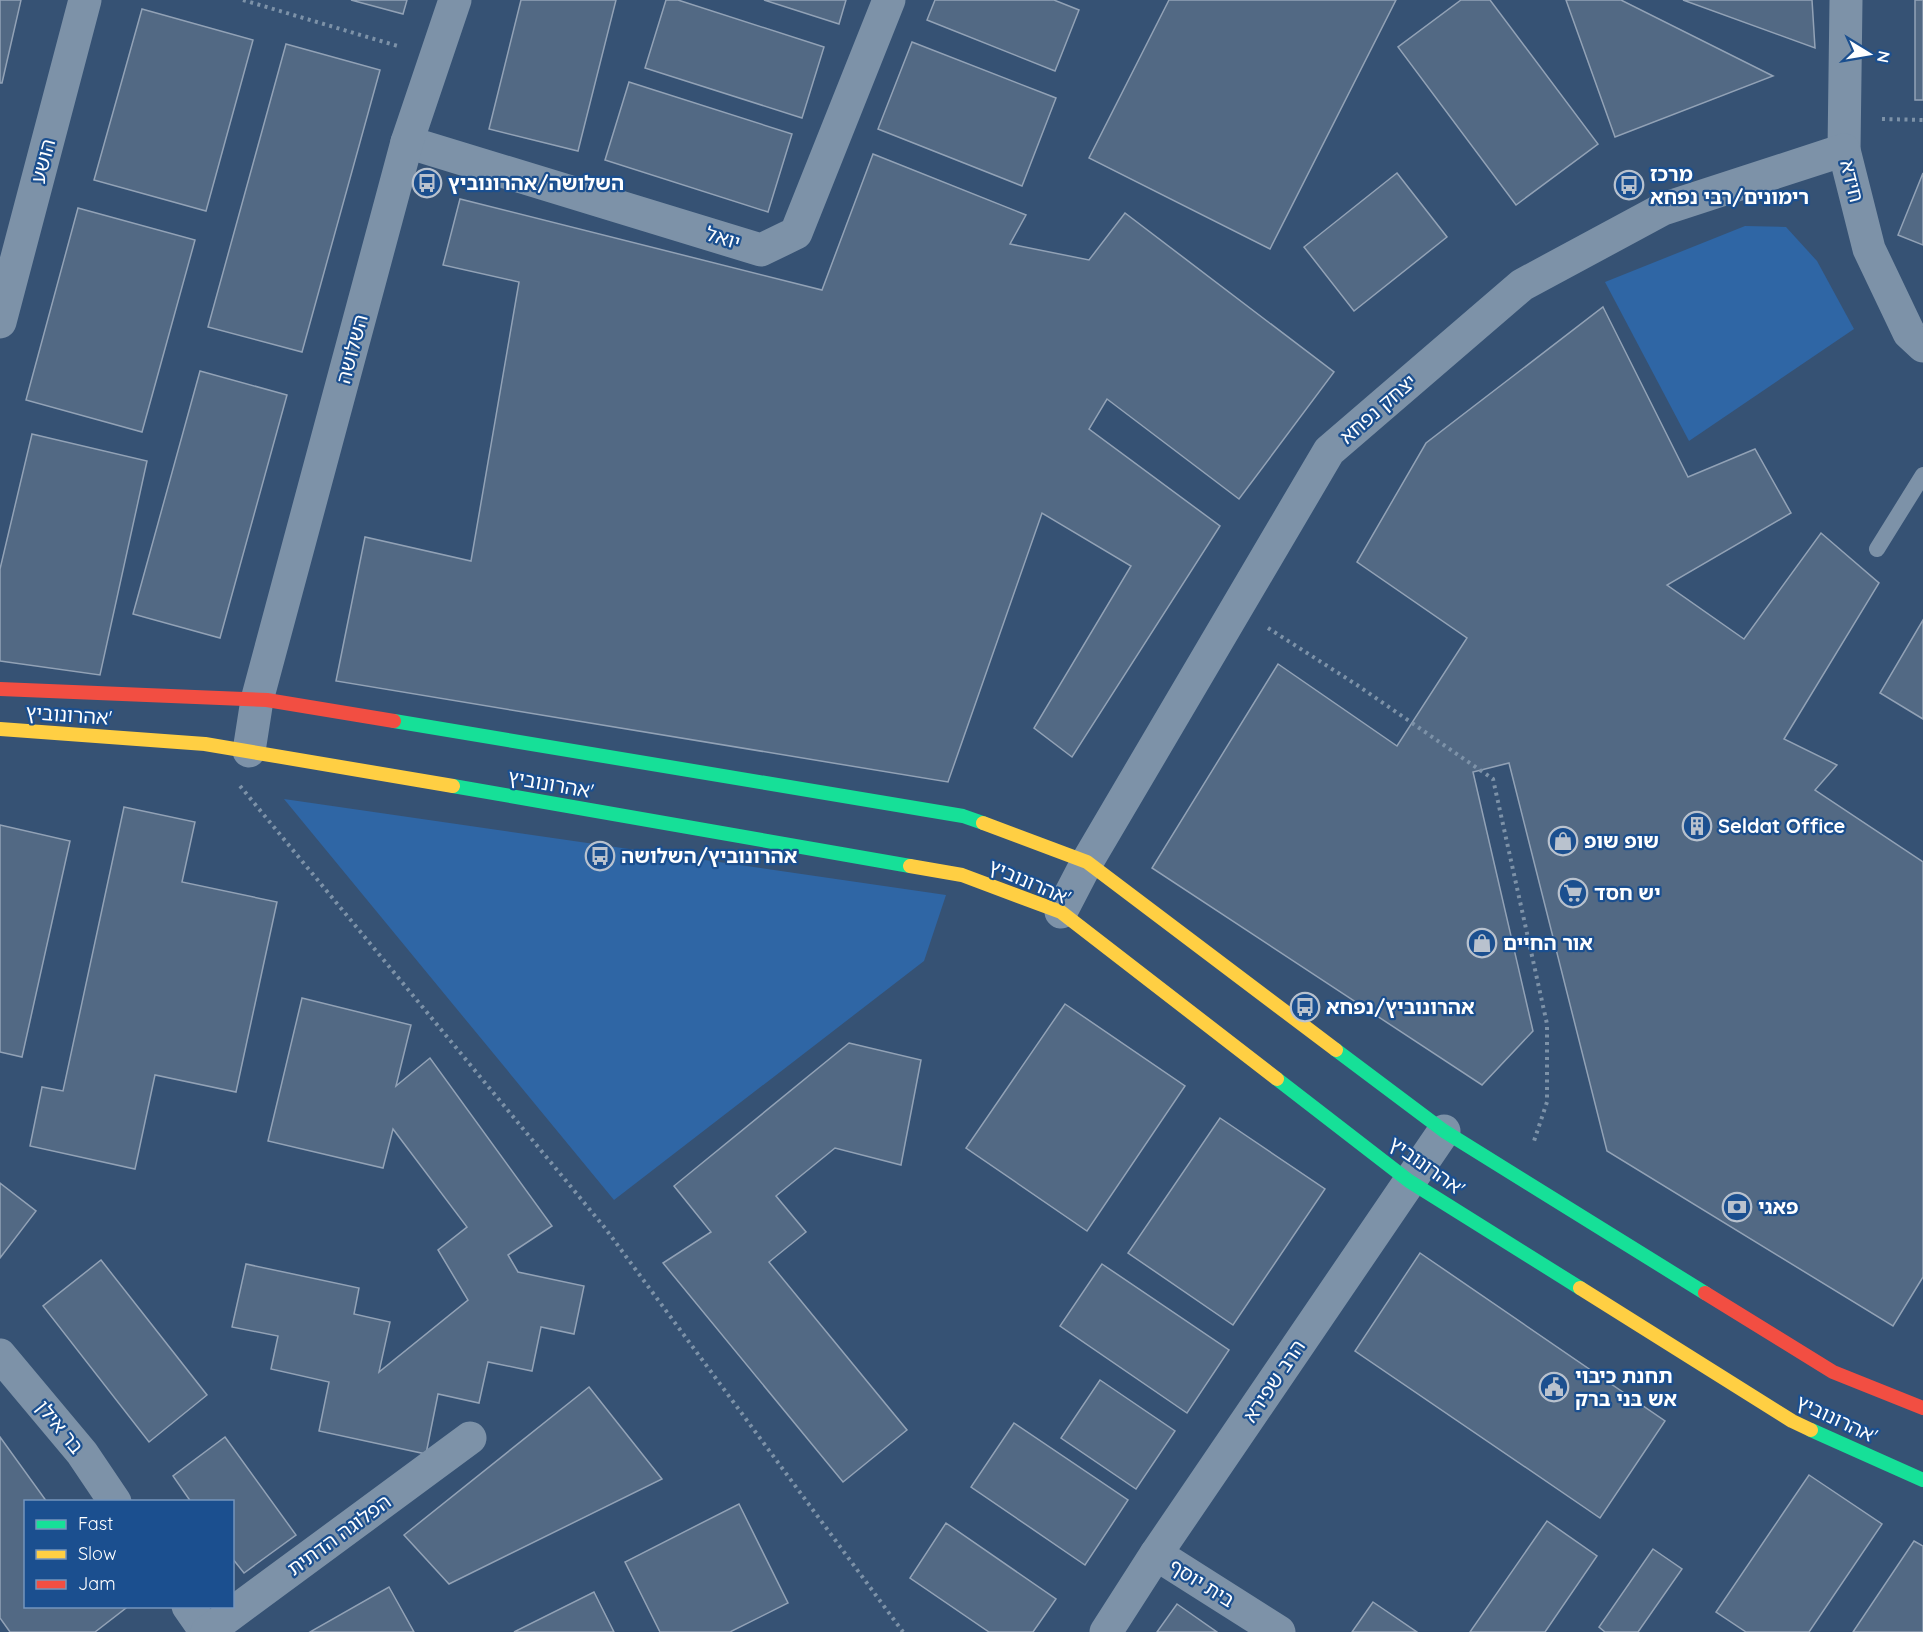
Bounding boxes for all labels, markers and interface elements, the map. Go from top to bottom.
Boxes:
north arrow [1839,24,1899,84]
text: N [1873,49,1895,65]
street label: הושע [25,136,60,186]
street label: חידא [1835,157,1870,205]
place label: מרכז רימונים/רבי נפחא [1650,161,1809,209]
bus stop icon: השלושה/אהרונוביץ [411,167,443,199]
bus stop icon: מרכז רימונים/רבי נפחא [1613,169,1645,201]
place label: השלושה/אהרונוביץ [448,170,624,195]
street label: יואל [703,220,743,255]
street label: השלושה [330,311,373,386]
street label: יצחק נפחא [1334,368,1421,449]
street label: אהרונוביץ' [25,699,113,730]
street label: אהרונוביץ' [506,764,596,803]
building icon: Seldat Office [1681,810,1713,842]
place label: Seldat Office [1718,813,1845,838]
shop icon: שופ שופ [1547,825,1579,857]
place label: שופ שופ [1584,828,1659,853]
bus stop icon: אהרונוביץ/השלושה [584,840,616,872]
place label: אהרונוביץ/השלושה [621,843,797,868]
street label: אהרונוביץ' [985,853,1075,910]
supermarket icon: יש חסד [1557,877,1589,909]
place label: יש חסד [1594,880,1661,905]
shop icon: אור החיים [1466,927,1498,959]
place label: אור החיים [1503,930,1593,955]
bus stop icon: אהרונוביץ/נפחא [1289,991,1321,1023]
place label: אהרונוביץ/נפחא [1326,994,1474,1019]
street label: אהרונוביץ' [1385,1130,1470,1201]
bank icon: פאגי [1721,1191,1753,1223]
place label: פאגי [1758,1194,1798,1219]
street label: הרב שפירא [1237,1335,1310,1427]
place label: תחנת כיבוי אש בני ברק [1575,1363,1677,1411]
public building icon: תחנת כיבוי אש בני ברק [1538,1371,1570,1403]
street label: אהרונוביץ' [1793,1389,1882,1448]
street label: בר אילן [31,1395,90,1459]
street label: הפלוגה הדתית [282,1489,396,1581]
legend [24,1500,234,1608]
text: Fast [78,1512,113,1535]
text: Slow [78,1542,116,1565]
street label: בית יוסף [1165,1553,1240,1612]
text: Jam [78,1572,116,1595]

